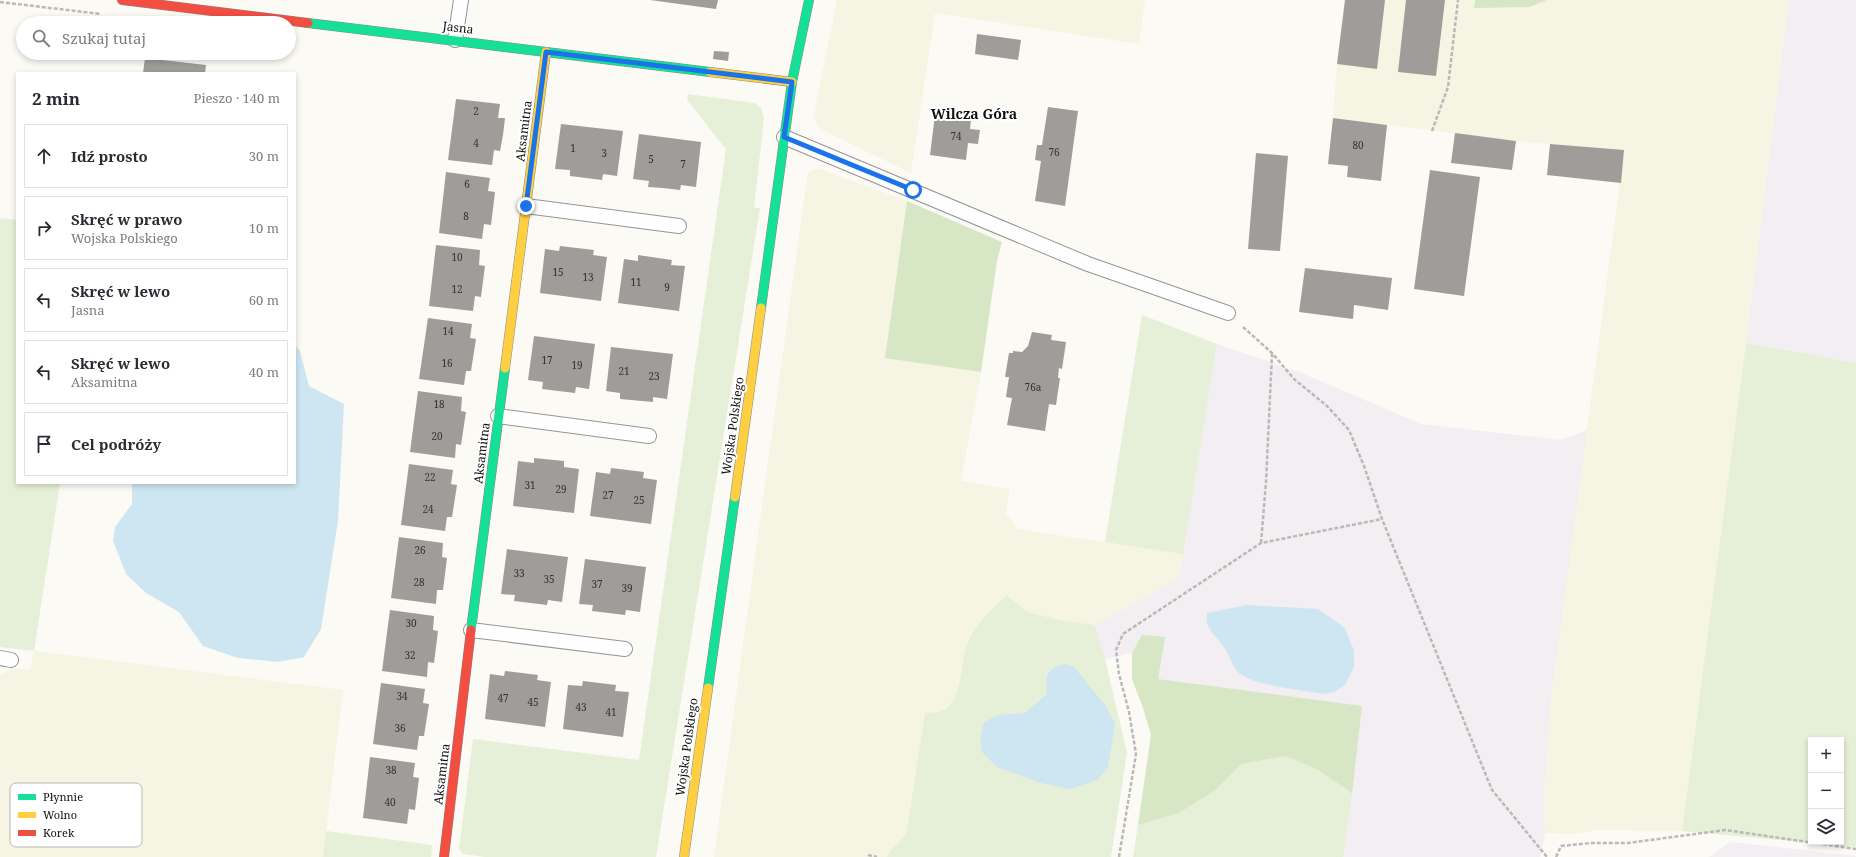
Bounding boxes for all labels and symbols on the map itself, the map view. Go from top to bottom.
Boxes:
street label: Jasna [441,17,475,38]
street label: Aksamitna [511,99,536,163]
house number: 2 [473,104,479,118]
district label: Wilcza Góra [931,104,1017,123]
house number: 74 [950,129,962,143]
house number: 4 [473,136,479,150]
house number: 80 [1352,138,1364,152]
house number: 1 [570,141,576,155]
house number: 76 [1048,145,1060,159]
house number: 3 [601,146,607,160]
house number: 5 [648,152,654,166]
house number: 7 [680,157,686,171]
house number: 6 [464,177,470,191]
route start [904,181,922,199]
route end [517,197,535,215]
house number: 8 [463,209,469,223]
house number: 10 [451,250,463,264]
house number: 15 [552,265,564,279]
house number: 13 [582,270,594,284]
house number: 11 [630,275,642,289]
house number: 9 [664,280,670,294]
house number: 12 [451,282,463,296]
house number: 14 [442,324,454,338]
house number: 17 [541,353,553,367]
house number: 16 [441,356,453,370]
house number: 19 [571,358,583,372]
house number: 21 [618,364,630,378]
house number: 23 [648,369,660,383]
street label: Wojska Polskiego [717,376,748,476]
house number: 76a [1025,380,1042,394]
house number: 18 [433,397,445,411]
street label: Aksamitna [469,421,494,485]
house number: 20 [431,429,443,443]
house number: 22 [424,470,436,484]
house number: 31 [524,478,536,492]
house number: 29 [555,482,567,496]
house number: 27 [602,488,614,502]
house number: 25 [633,493,645,507]
house number: 24 [422,502,434,516]
house number: 26 [414,543,426,557]
house number: 33 [513,566,525,580]
house number: 35 [543,572,555,586]
house number: 28 [413,575,425,589]
house number: 37 [591,577,603,591]
house number: 39 [621,581,633,595]
house number: 30 [405,616,417,630]
house number: 32 [404,648,416,662]
house number: 34 [396,689,408,703]
house number: 47 [497,691,509,705]
house number: 45 [527,695,539,709]
street label: Wojska Polskiego [671,697,702,797]
house number: 43 [575,700,587,714]
house number: 41 [605,705,617,719]
house number: 36 [394,721,406,735]
street label: Aksamitna [429,742,454,806]
house number: 38 [385,763,397,777]
legend [10,783,142,847]
text: Płynnie [43,789,83,804]
house number: 40 [384,795,396,809]
text: Wolno [43,807,77,822]
text: Korek [43,825,75,840]

